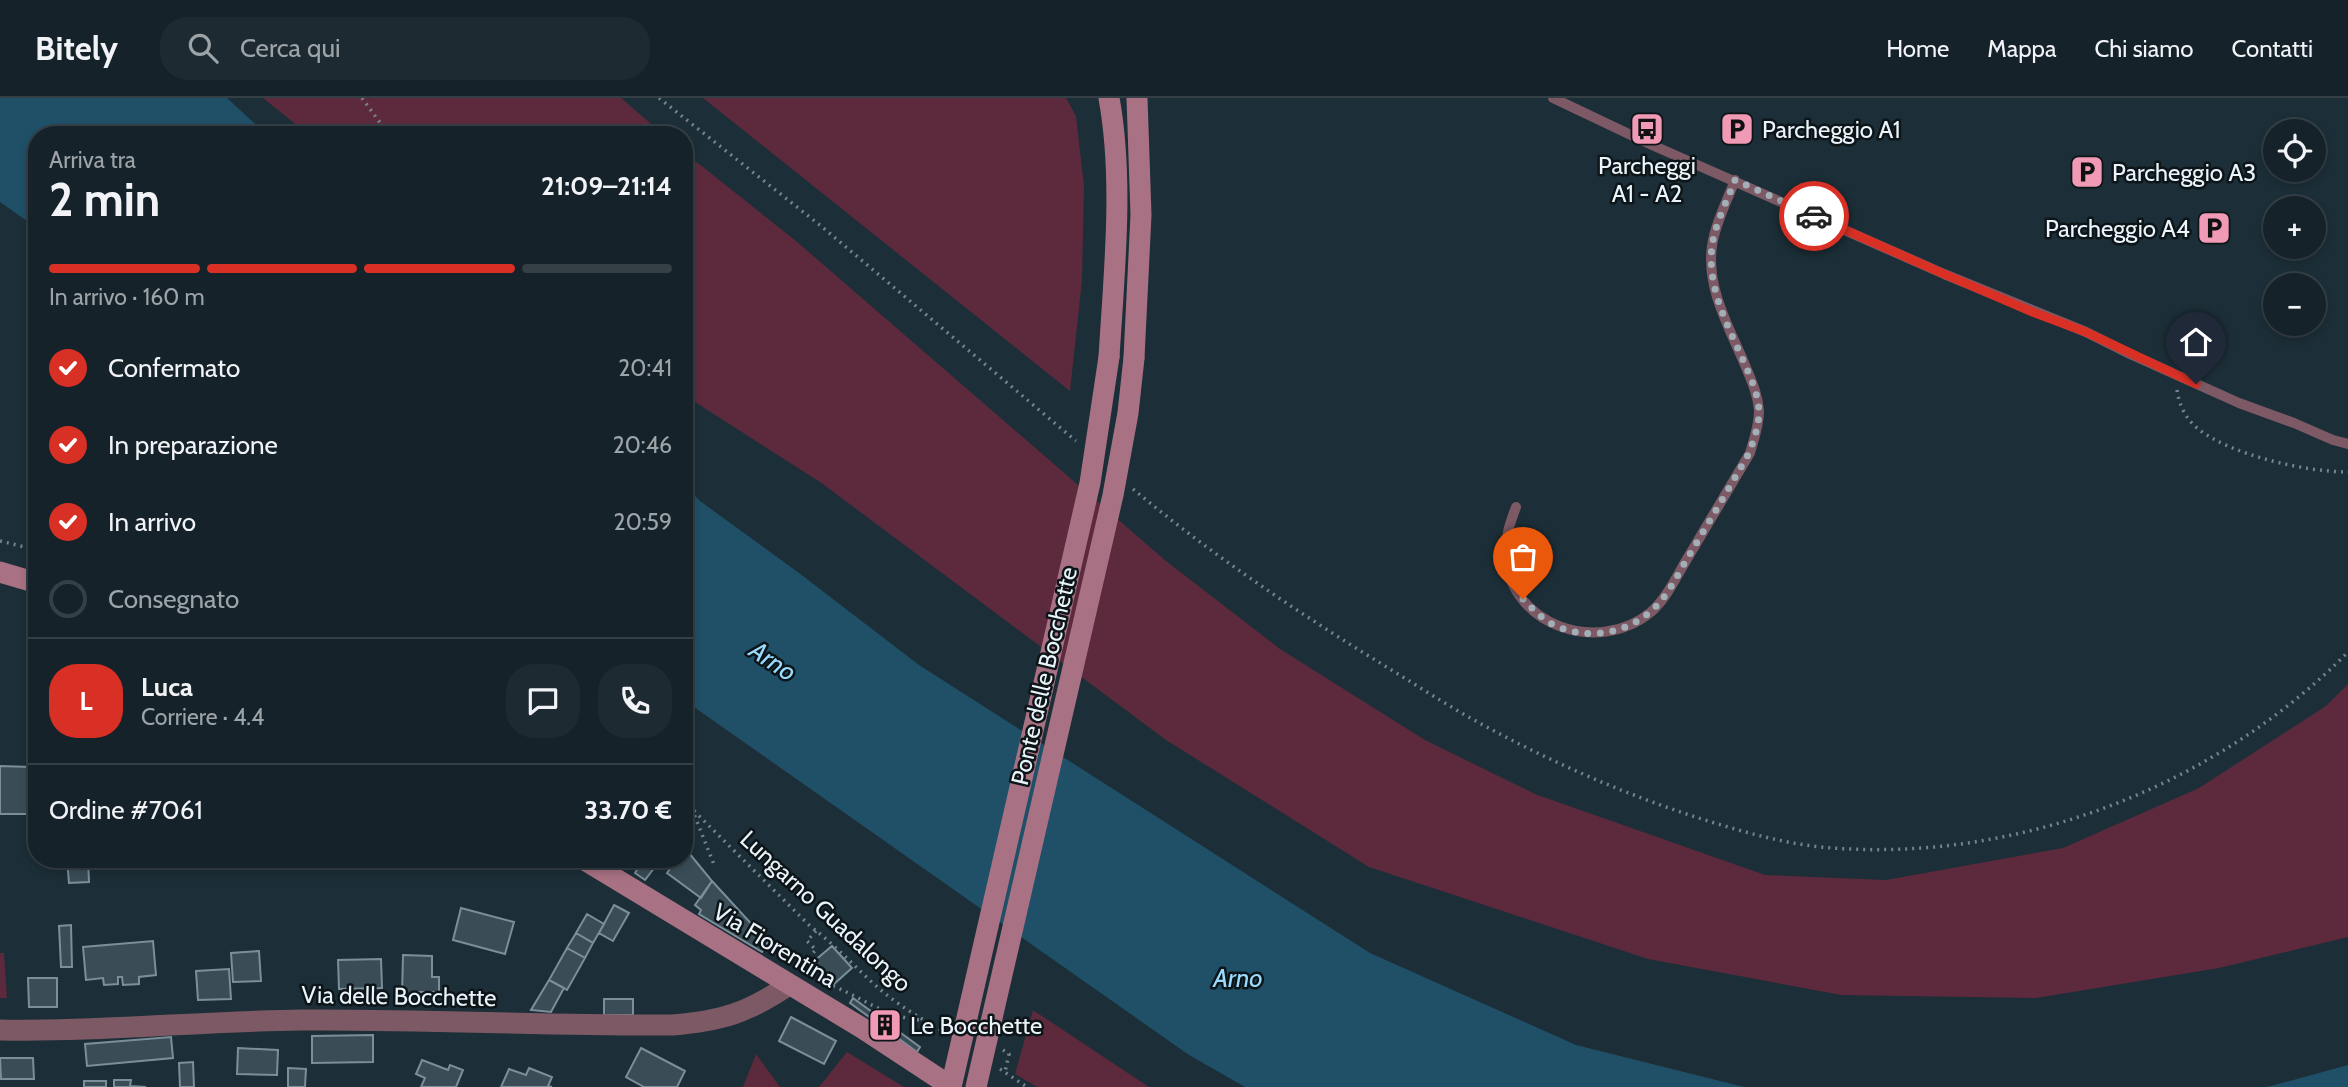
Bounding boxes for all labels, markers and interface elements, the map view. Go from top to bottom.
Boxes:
search box [160,17,650,80]
text: Bitely [35,28,118,68]
icon: search [184,29,222,67]
text: Cerca qui [240,32,341,64]
text: Home [1886,34,1949,63]
text: Mappa [1987,34,2056,63]
text: Chi siamo [2094,34,2193,63]
text: Contatti [2231,34,2313,63]
bus stop icon: Parcheggi A1 - A2 [1628,110,1666,148]
parking icon: Parcheggio A1 [1718,110,1756,148]
place label: Parcheggio A1 [1762,115,1901,144]
map controls [2263,119,2326,336]
button: locate [2263,119,2326,182]
text: Arriva tra [49,146,136,174]
place label: Parcheggi A1 - A2 [1598,151,1696,208]
parking icon: Parcheggio A3 [2068,153,2106,191]
place label: Parcheggio A3 [2112,158,2256,187]
text: 21:09–21:14 [541,170,672,202]
text: 2 min [49,172,160,228]
courier [1779,181,1849,251]
button: + [2263,196,2326,259]
icon: car [1795,197,1833,235]
parking icon: Parcheggio A4 [2195,209,2233,247]
place label: Parcheggio A4 [2045,214,2190,243]
button: − [2263,273,2326,336]
text: In arrivo · 160 m [49,283,205,311]
pin [2166,312,2226,384]
icon: home [2177,323,2215,361]
icon: check [49,349,87,387]
text: Confermato [108,352,240,384]
text: 20:41 [618,354,672,382]
icon: check [49,426,87,464]
text: In preparazione [108,429,278,461]
text: 20:46 [613,431,672,459]
icon: check [49,503,87,541]
text: In arrivo [108,506,196,538]
text: 20:59 [614,508,672,536]
pin [1493,527,1553,599]
icon: bag [1504,538,1542,576]
street label: Ponte delle Bocchette [1005,564,1083,788]
text: Consegnato [108,583,239,615]
water label: Arno [743,633,802,688]
button: chat [506,664,580,738]
button: phone [598,664,672,738]
text: Luca [141,671,193,703]
text: L [79,685,93,717]
text: Corriere · 4.4 [141,703,264,731]
text: Ordine #7061 [49,794,203,826]
text: 33.70 € [584,794,672,826]
street label: Lungarno Guadalongo [735,824,917,998]
street label: Via Fiorentina [708,897,843,994]
water label: Arno [1212,962,1263,994]
street label: Via delle Bocchette [301,980,497,1012]
building icon: Le Bocchette [866,1006,904,1044]
place label: Le Bocchette [910,1011,1042,1040]

